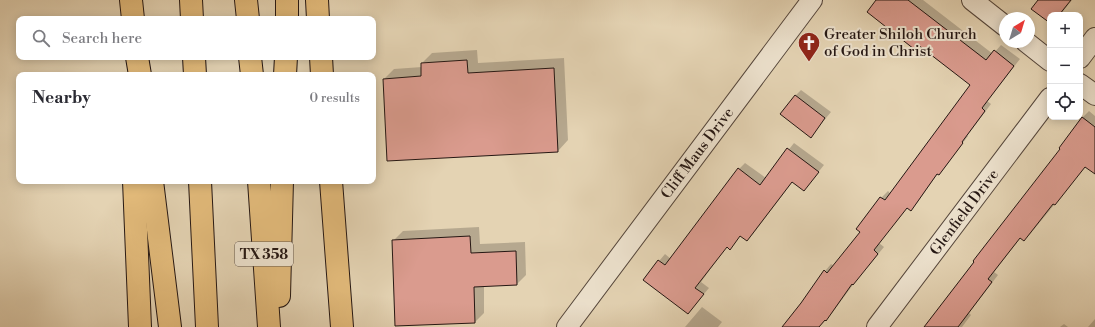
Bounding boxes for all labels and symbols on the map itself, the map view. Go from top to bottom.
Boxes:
north arrow [999,12,1035,48]
place label: Greater Shiloh Church of God in Christ [824,25,977,61]
church icon: Greater Shiloh Church of God in Christ [796,30,822,63]
street label: Cliff Maus Drive [657,104,738,203]
street label: Glenfield Drive [926,165,1003,259]
road number: TX 358 [235,242,293,266]

